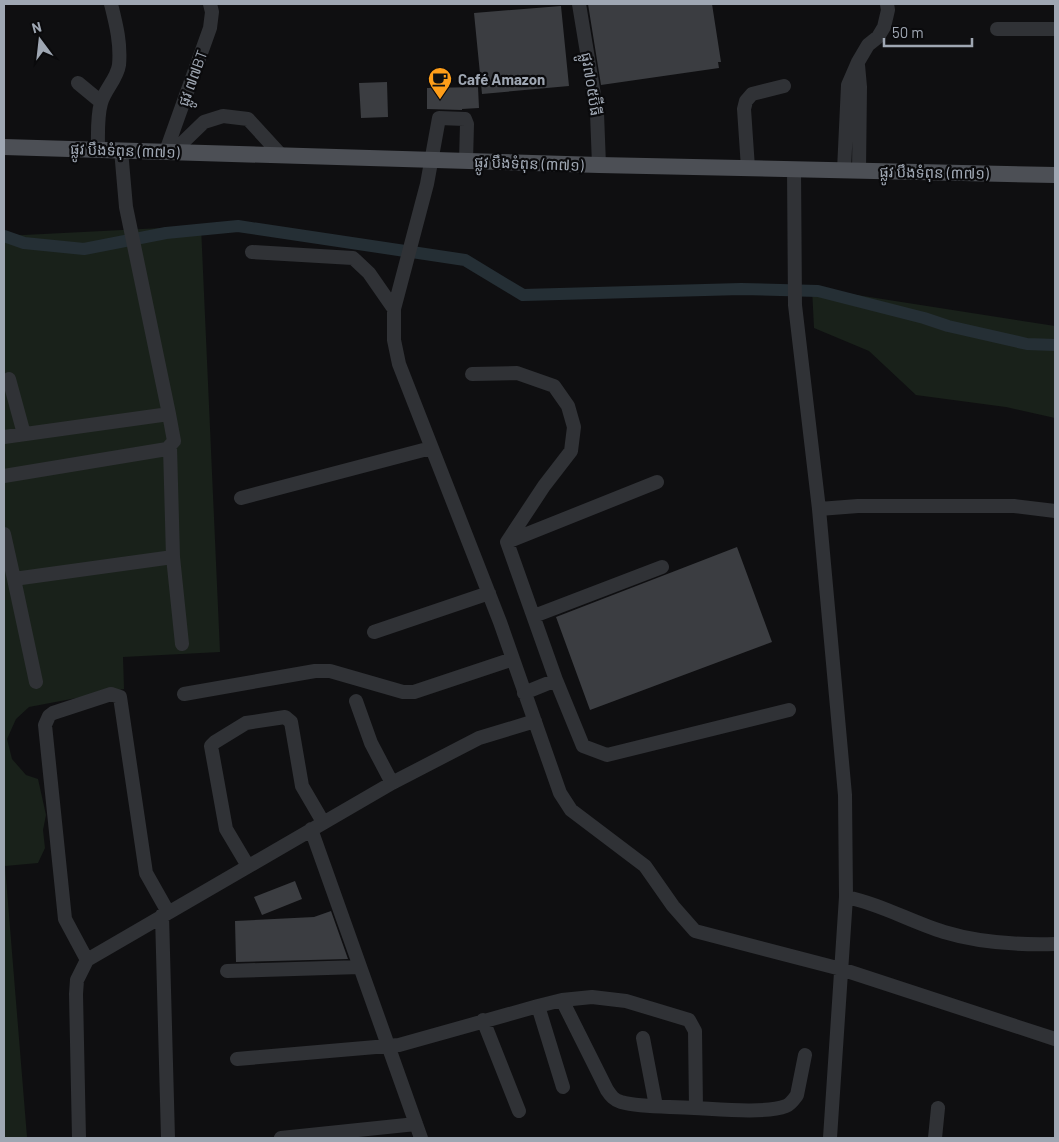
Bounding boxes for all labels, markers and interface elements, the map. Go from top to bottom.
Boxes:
north arrow [15,15,65,65]
scale bar [884,15,972,47]
text: N [30,18,43,36]
text: 50 m [892,23,924,41]
street label: ផ្លូវ ៧៧BT [174,47,216,111]
street label: ផ្លូវ៧០៥ប៊ីធី [573,51,607,118]
cafe icon: Café Amazon [427,66,453,100]
place label: Café Amazon [458,70,545,88]
street label: ផ្លូវ បឹងទំពុន (៣៧១) [70,139,180,166]
street label: ផ្លូវ បឹងទំពុន (៣៧១) [474,152,584,179]
street label: ផ្លូវ បឹងទំពុន (៣៧១) [879,162,989,187]

